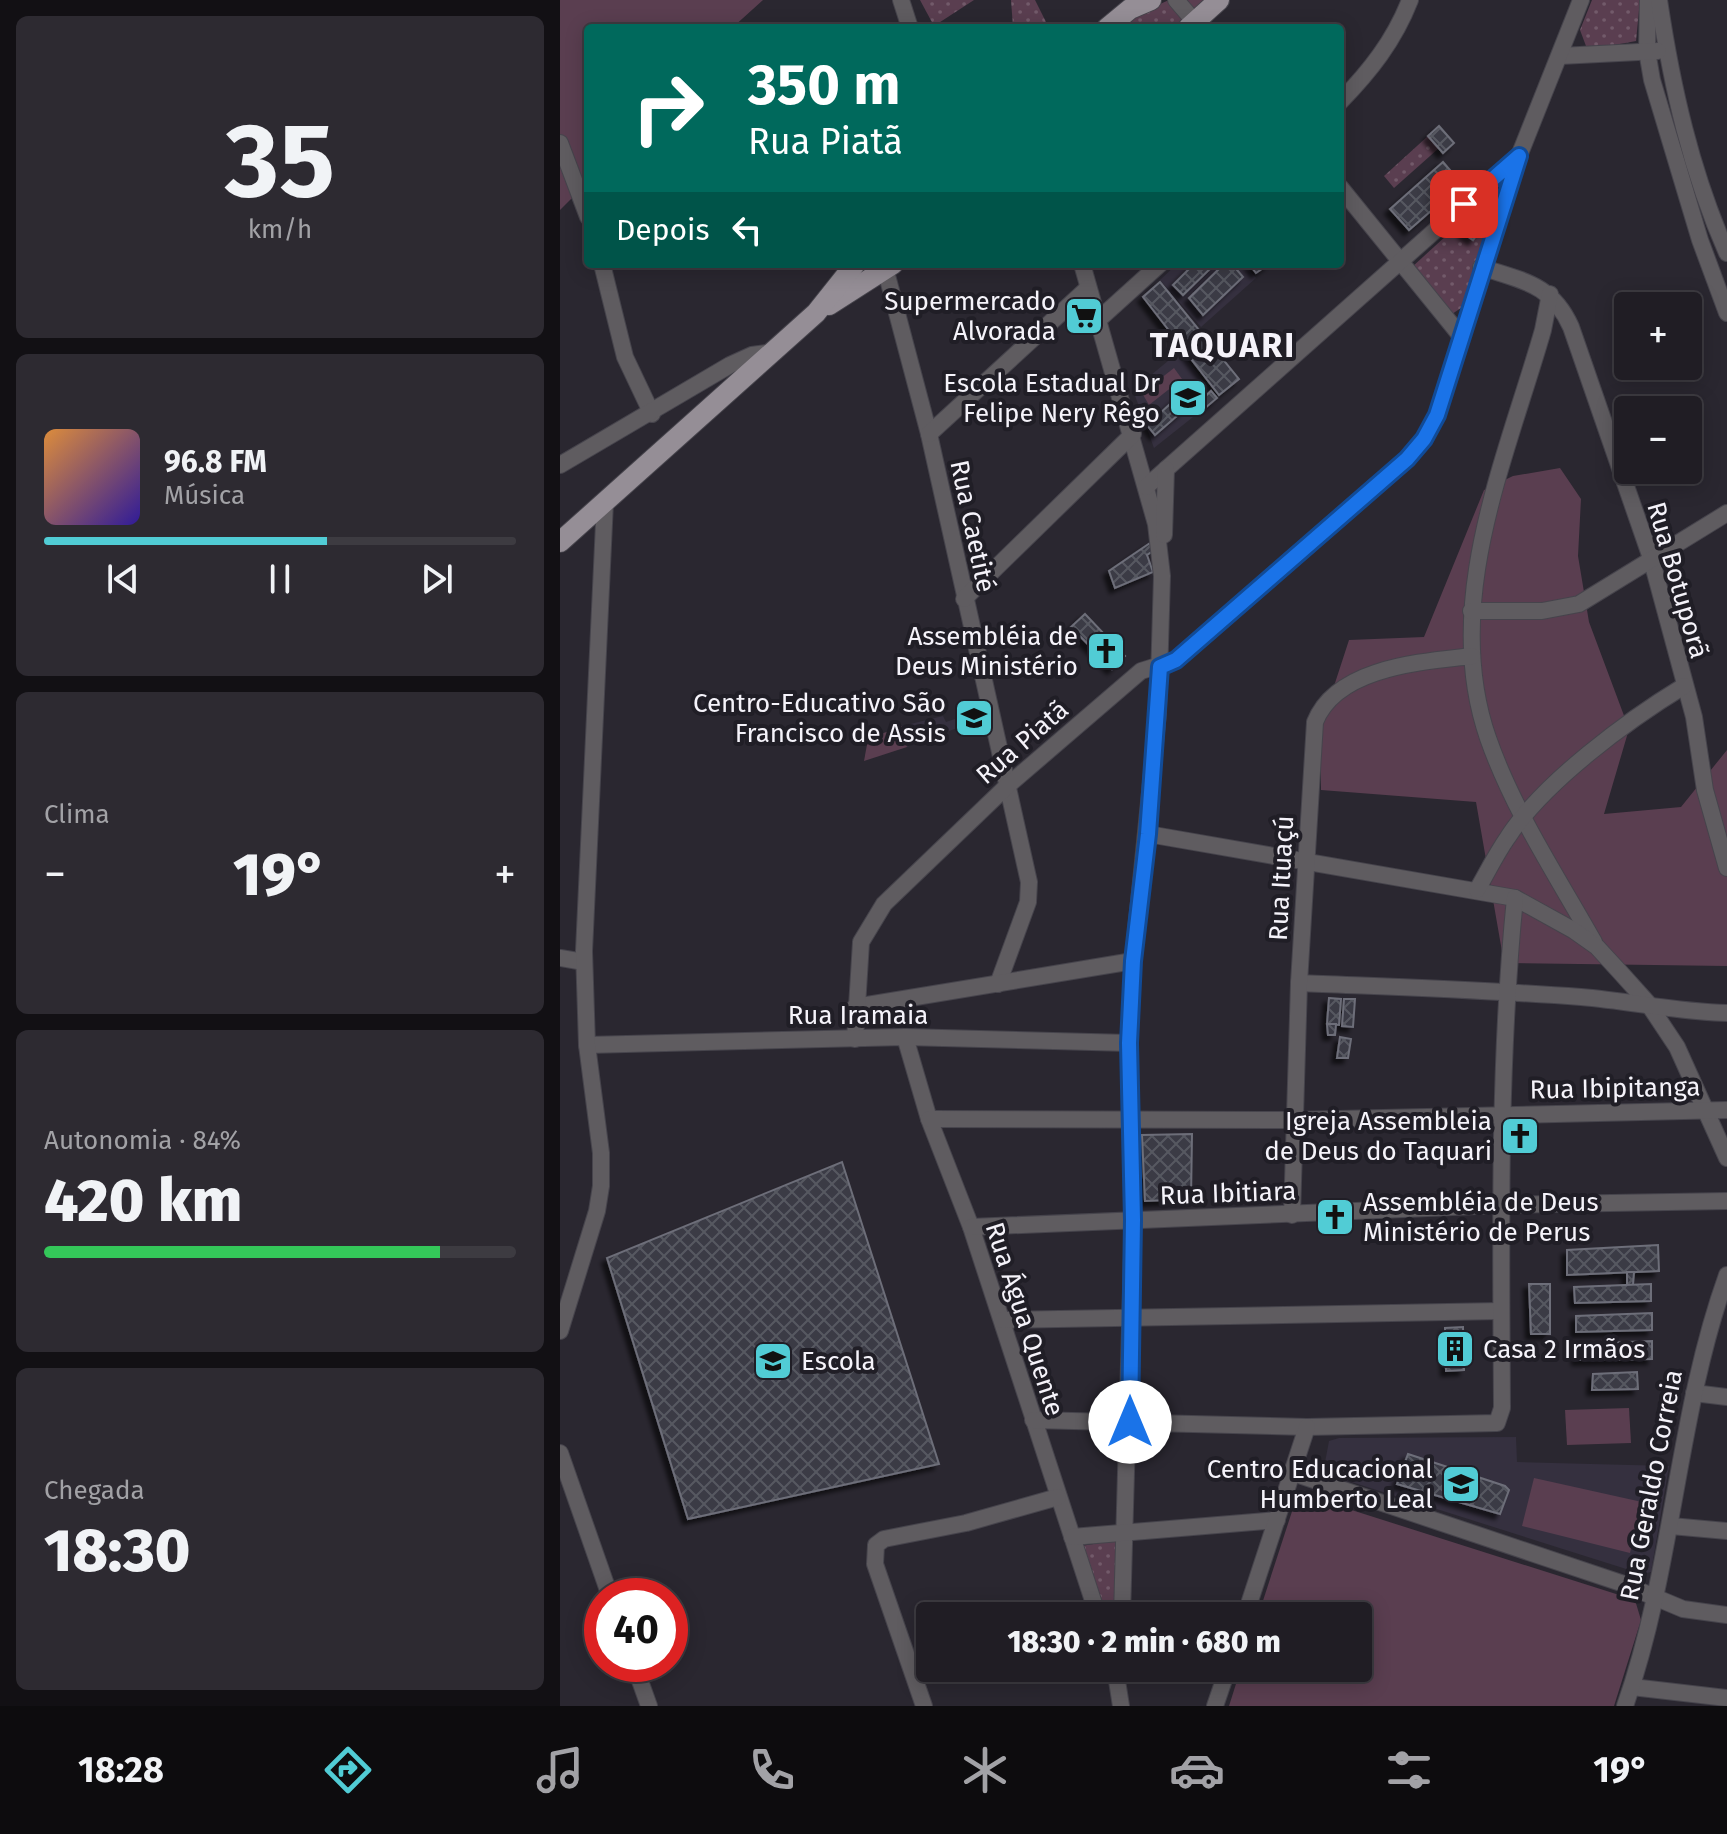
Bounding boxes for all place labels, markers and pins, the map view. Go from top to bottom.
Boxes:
pin [1430,170,1498,238]
place label: Supermercado Alvorada [884,286,1056,347]
supermarket icon: Supermercado Alvorada [1063,295,1105,337]
place label: Escola Estadual Dr Felipe Nery Rêgo [943,368,1160,429]
school or university icon: Escola Estadual Dr Felipe Nery Rêgo [1167,377,1209,419]
place label: Assembléia de Deus Ministério [895,621,1078,682]
church icon: Assembléia de Deus Ministério [1085,630,1127,672]
place label: Centro-Educativo São Francisco de Assis [693,688,946,749]
school or university icon: Centro-Educativo São Francisco de Assis [953,697,995,739]
place label: Igreja Assembleia de Deus do Taquari [1264,1106,1492,1167]
church icon: Igreja Assembleia de Deus do Taquari [1499,1115,1541,1157]
place label: Assembléia de Deus Ministério de Perus [1363,1187,1599,1248]
church icon: Assembléia de Deus Ministério de Perus [1314,1196,1356,1238]
building icon: Casa 2 Irmãos [1434,1328,1476,1370]
place label: Casa 2 Irmãos [1483,1334,1645,1365]
school or university icon: Escola [752,1340,794,1382]
place label: Escola [801,1346,876,1377]
place label: Centro Educacional Humberto Leal [1207,1454,1433,1515]
school or university icon: Centro Educacional Humberto Leal [1440,1463,1482,1505]

